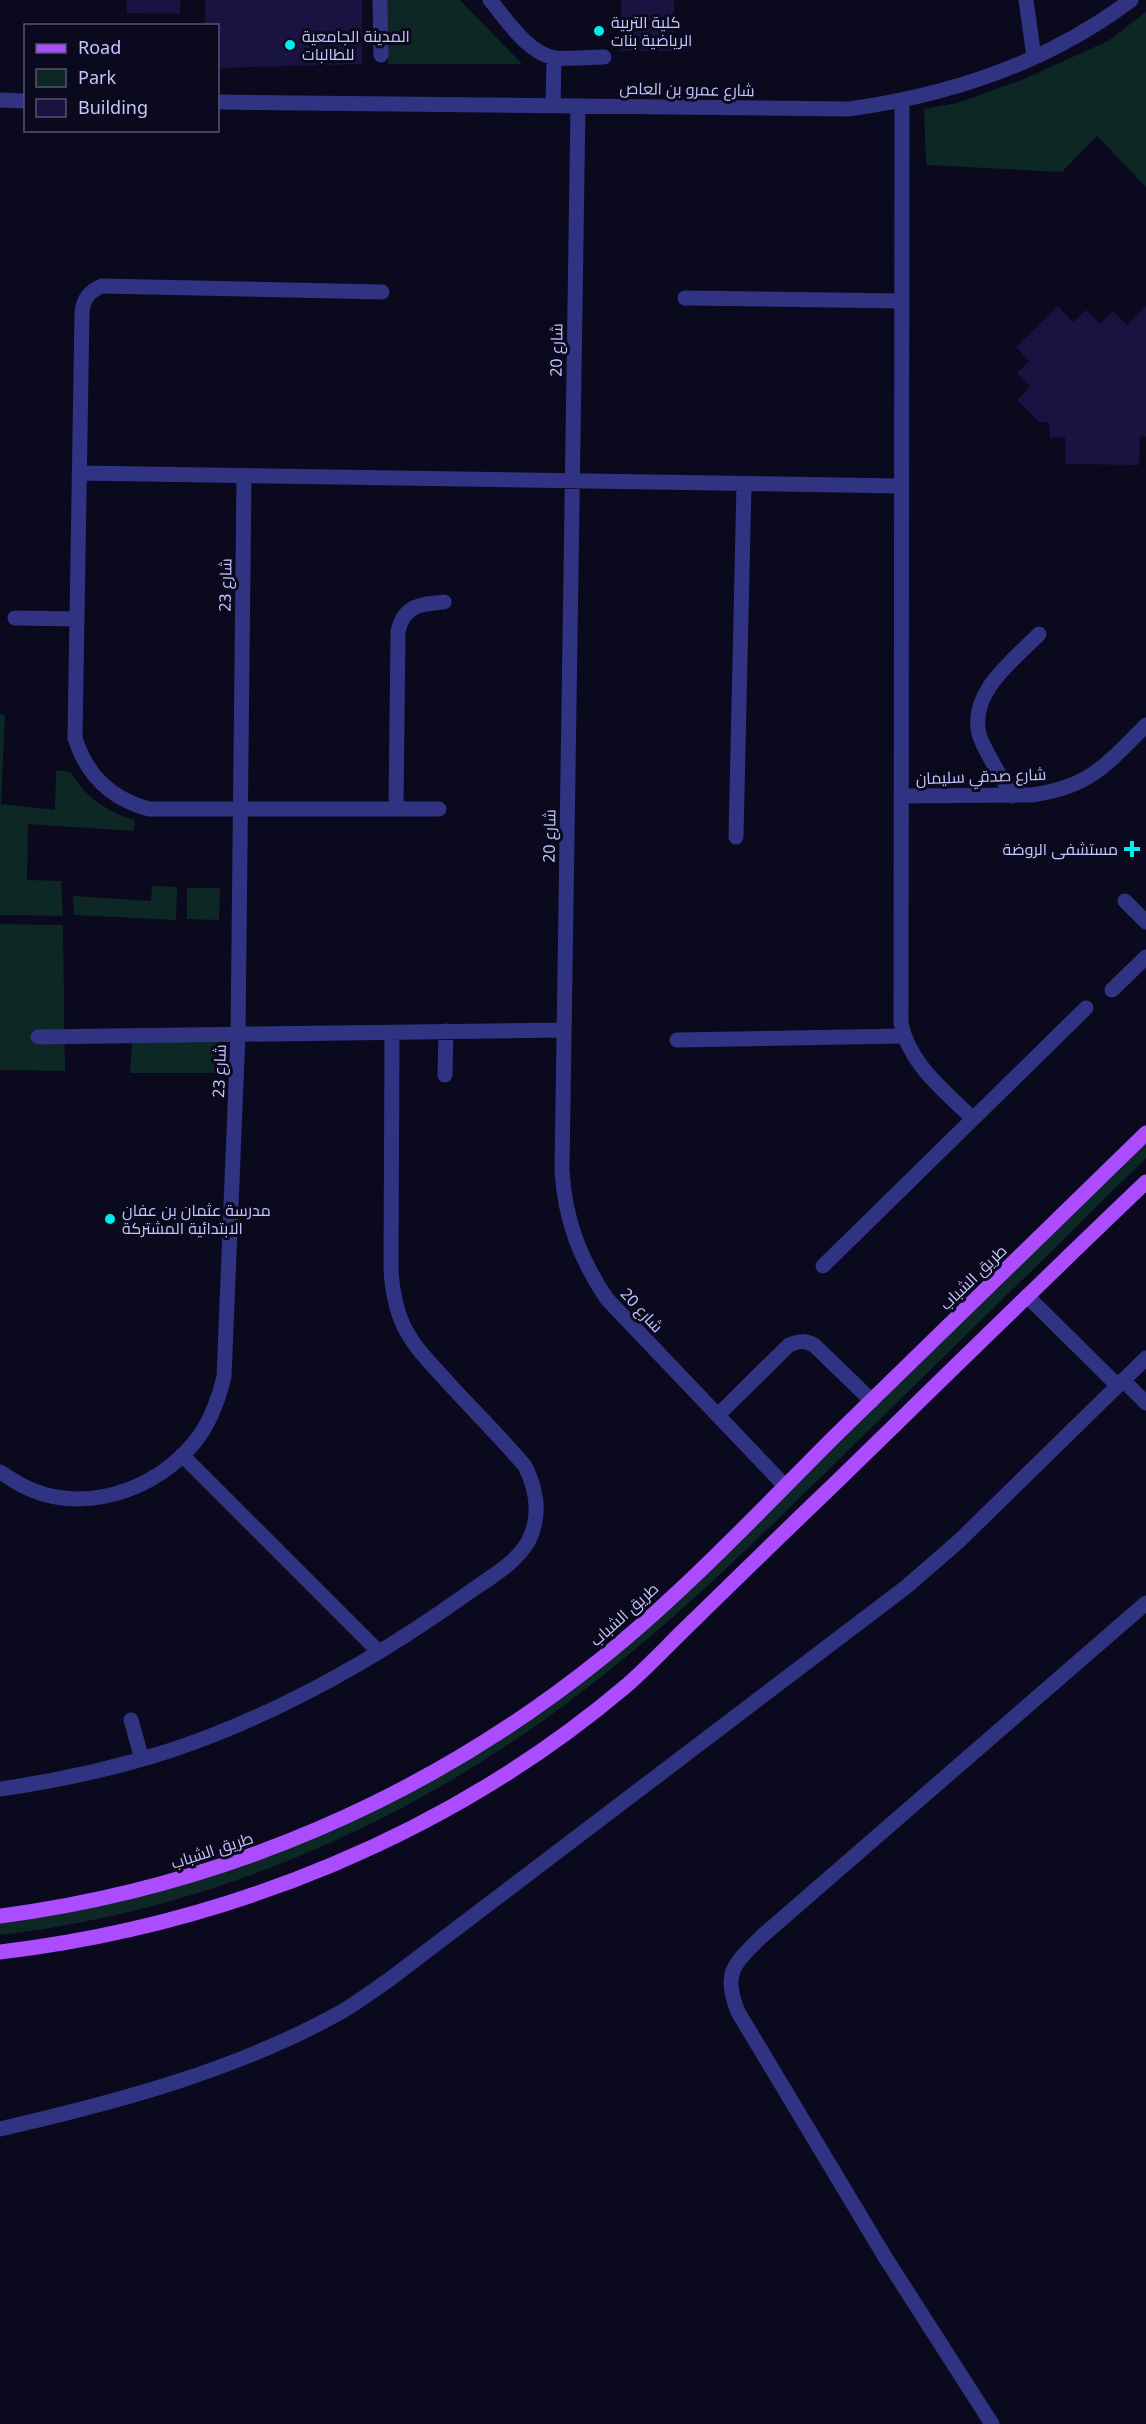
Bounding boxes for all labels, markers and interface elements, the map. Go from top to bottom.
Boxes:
place label: كلية التربية الرياضية بنات [611,11,692,51]
legend [24,24,219,132]
marker: كلية التربية الرياضية بنات [592,24,606,38]
place label: المدينة الجامعية للطالبات [302,25,410,65]
text: Road [78,35,121,59]
marker: المدينة الجامعية للطالبات [283,38,297,52]
text: Park [78,65,116,89]
street label: شارع عمرو بن العاص [619,77,755,102]
text: Building [78,95,148,119]
street label: شارع 20 [545,323,568,377]
street label: شارع 23 [214,558,237,612]
street label: شارع صدقي سليمان [915,763,1047,792]
street label: شارع 20 [538,809,561,863]
place label: مستشفى الروضة [1002,838,1118,860]
marker: مستشفى الروضة [1123,840,1141,858]
street label: شارع 23 [207,1044,232,1098]
place label: مدرسة عثمان بن عفان الابتدائية المشتركة [122,1199,271,1239]
marker: مدرسة عثمان بن عفان الابتدائية المشتركة [103,1212,117,1226]
street label: طريق الشباب [935,1239,1011,1315]
street label: شارع 20 [615,1283,668,1338]
street label: طريق الشباب [585,1577,663,1651]
street label: طريق الشباب [168,1826,256,1874]

